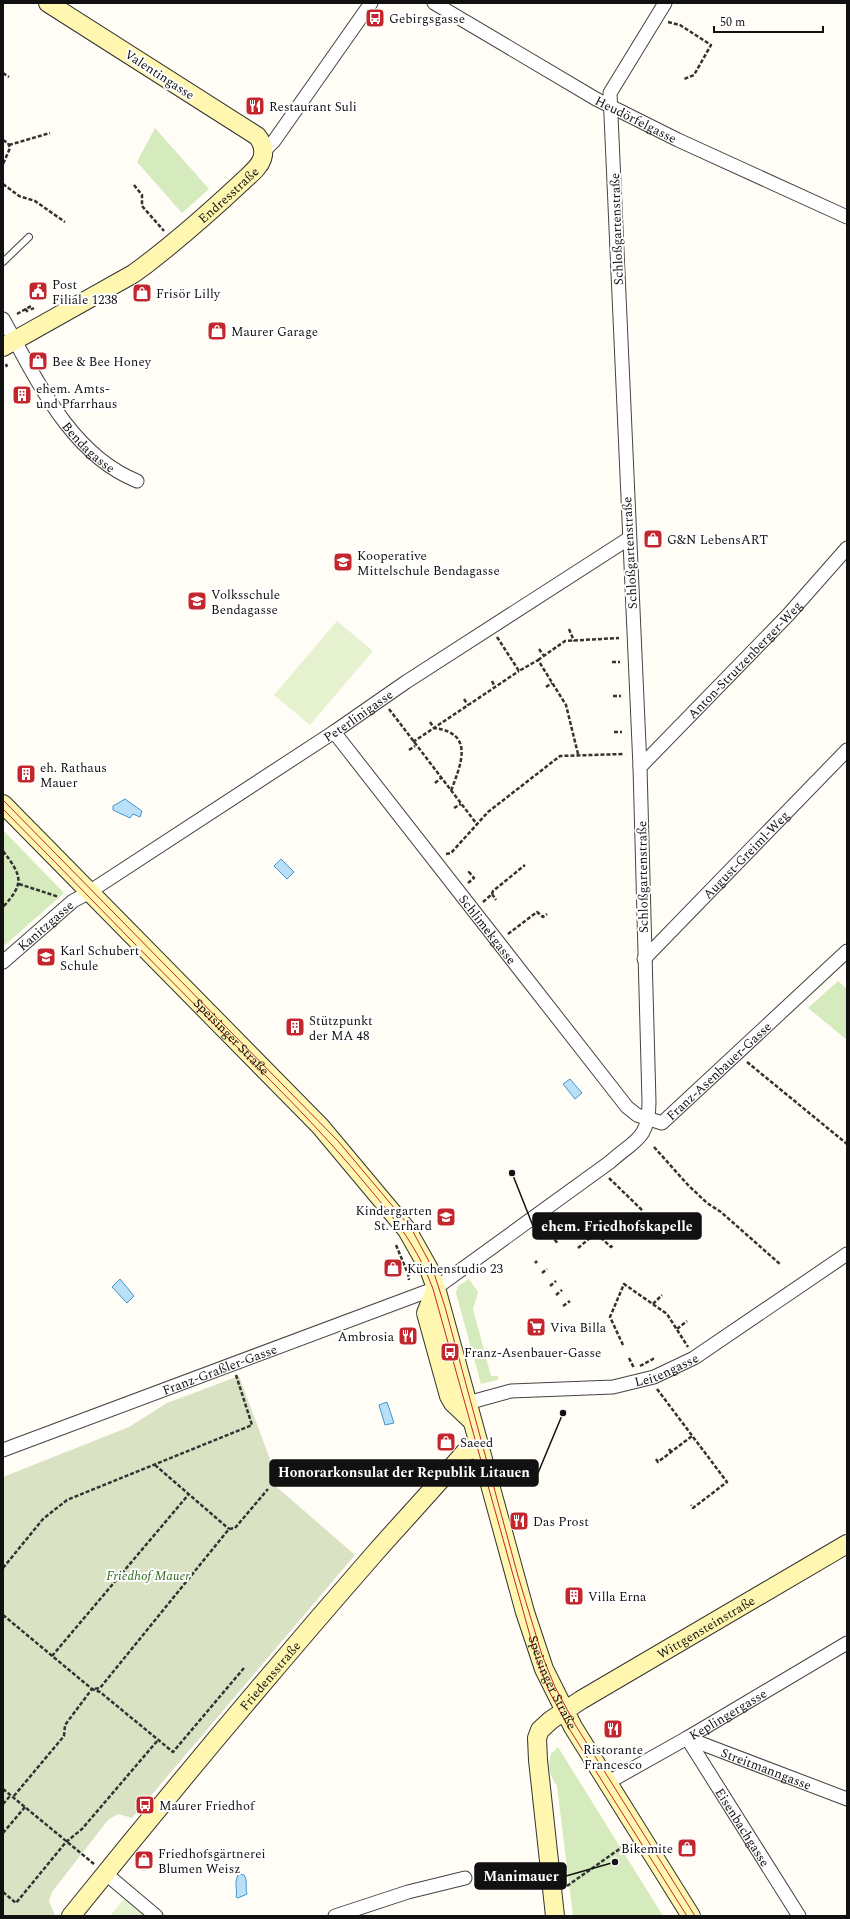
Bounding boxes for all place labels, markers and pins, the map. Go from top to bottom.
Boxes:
bus stop icon: Gebirgsgasse [364,7,386,29]
place label: Gebirgsgasse [389,9,465,29]
restaurant icon: Restaurant Suli [244,95,266,117]
place label: Restaurant Suli [269,97,357,117]
place label: Post Filiale 1238 [52,275,117,310]
public building icon: Post Filiale 1238 [27,280,49,302]
shop icon: Frisör Lilly [131,282,153,304]
place label: Frisör Lilly [156,284,221,304]
shop icon: Maurer Garage [206,320,228,342]
place label: Maurer Garage [231,322,318,342]
shop icon: Bee & Bee Honey [27,350,49,372]
place label: Bee & Bee Honey [52,352,152,372]
place label: ehem. Amts- und Pfarrhaus [36,379,117,414]
building icon: ehem. Amts- und Pfarrhaus [11,384,33,406]
shop icon: G&N LebensART [642,528,664,550]
place label: G&N LebensART [667,530,768,550]
place label: Kooperative Mittelschule Bendagasse [357,546,500,581]
school or university icon: Kooperative Mittelschule Bendagasse [332,551,354,573]
place label: Volksschule Bendagasse [211,585,280,620]
school or university icon: Volksschule Bendagasse [186,590,208,612]
place label: eh. Rathaus Mauer [40,758,107,793]
building icon: eh. Rathaus Mauer [15,763,37,785]
place label: Karl Schubert Schule [60,941,140,976]
school or university icon: Karl Schubert Schule [35,946,57,968]
place label: Stützpunkt der MA 48 [309,1011,373,1046]
building icon: Stützpunkt der MA 48 [284,1016,306,1038]
place label: Kindergarten St. Erhard [355,1201,432,1236]
school or university icon: Kindergarten St. Erhard [435,1206,457,1228]
callout: ehem. Friedhofskapelle [533,1213,701,1239]
shop icon: Küchenstudio 23 [382,1257,404,1279]
place label: Küchenstudio 23 [407,1259,503,1279]
supermarket icon: Viva Billa [525,1316,547,1338]
place label: Viva Billa [550,1318,607,1338]
restaurant icon: Ambrosia [397,1325,419,1347]
place label: Ambrosia [338,1327,395,1347]
bus stop icon: Franz-Asenbauer-Gasse [439,1341,461,1363]
place label: Franz-Asenbauer-Gasse [464,1343,601,1363]
shop icon: Saeed [435,1431,457,1453]
place label: Saeed [460,1433,493,1453]
callout: Honorarkonsulat der Republik Litauen [270,1460,538,1486]
restaurant icon: Das Prost [508,1510,530,1532]
place label: Das Prost [533,1512,589,1532]
building icon: Villa Erna [563,1585,585,1607]
place label: Villa Erna [588,1587,647,1607]
restaurant icon: Ristorante Francesco [602,1718,624,1740]
place label: Ristorante Francesco [583,1740,643,1775]
bus stop icon: Maurer Friedhof [134,1794,156,1816]
place label: Maurer Friedhof [159,1796,256,1816]
shop icon: Bikemite [676,1837,698,1859]
place label: Bikemite [621,1839,673,1859]
place label: Friedhofsgärtnerei Blumen Weisz [158,1844,266,1879]
shop icon: Friedhofsgärtnerei Blumen Weisz [133,1849,155,1871]
callout: Manimauer [475,1863,566,1889]

